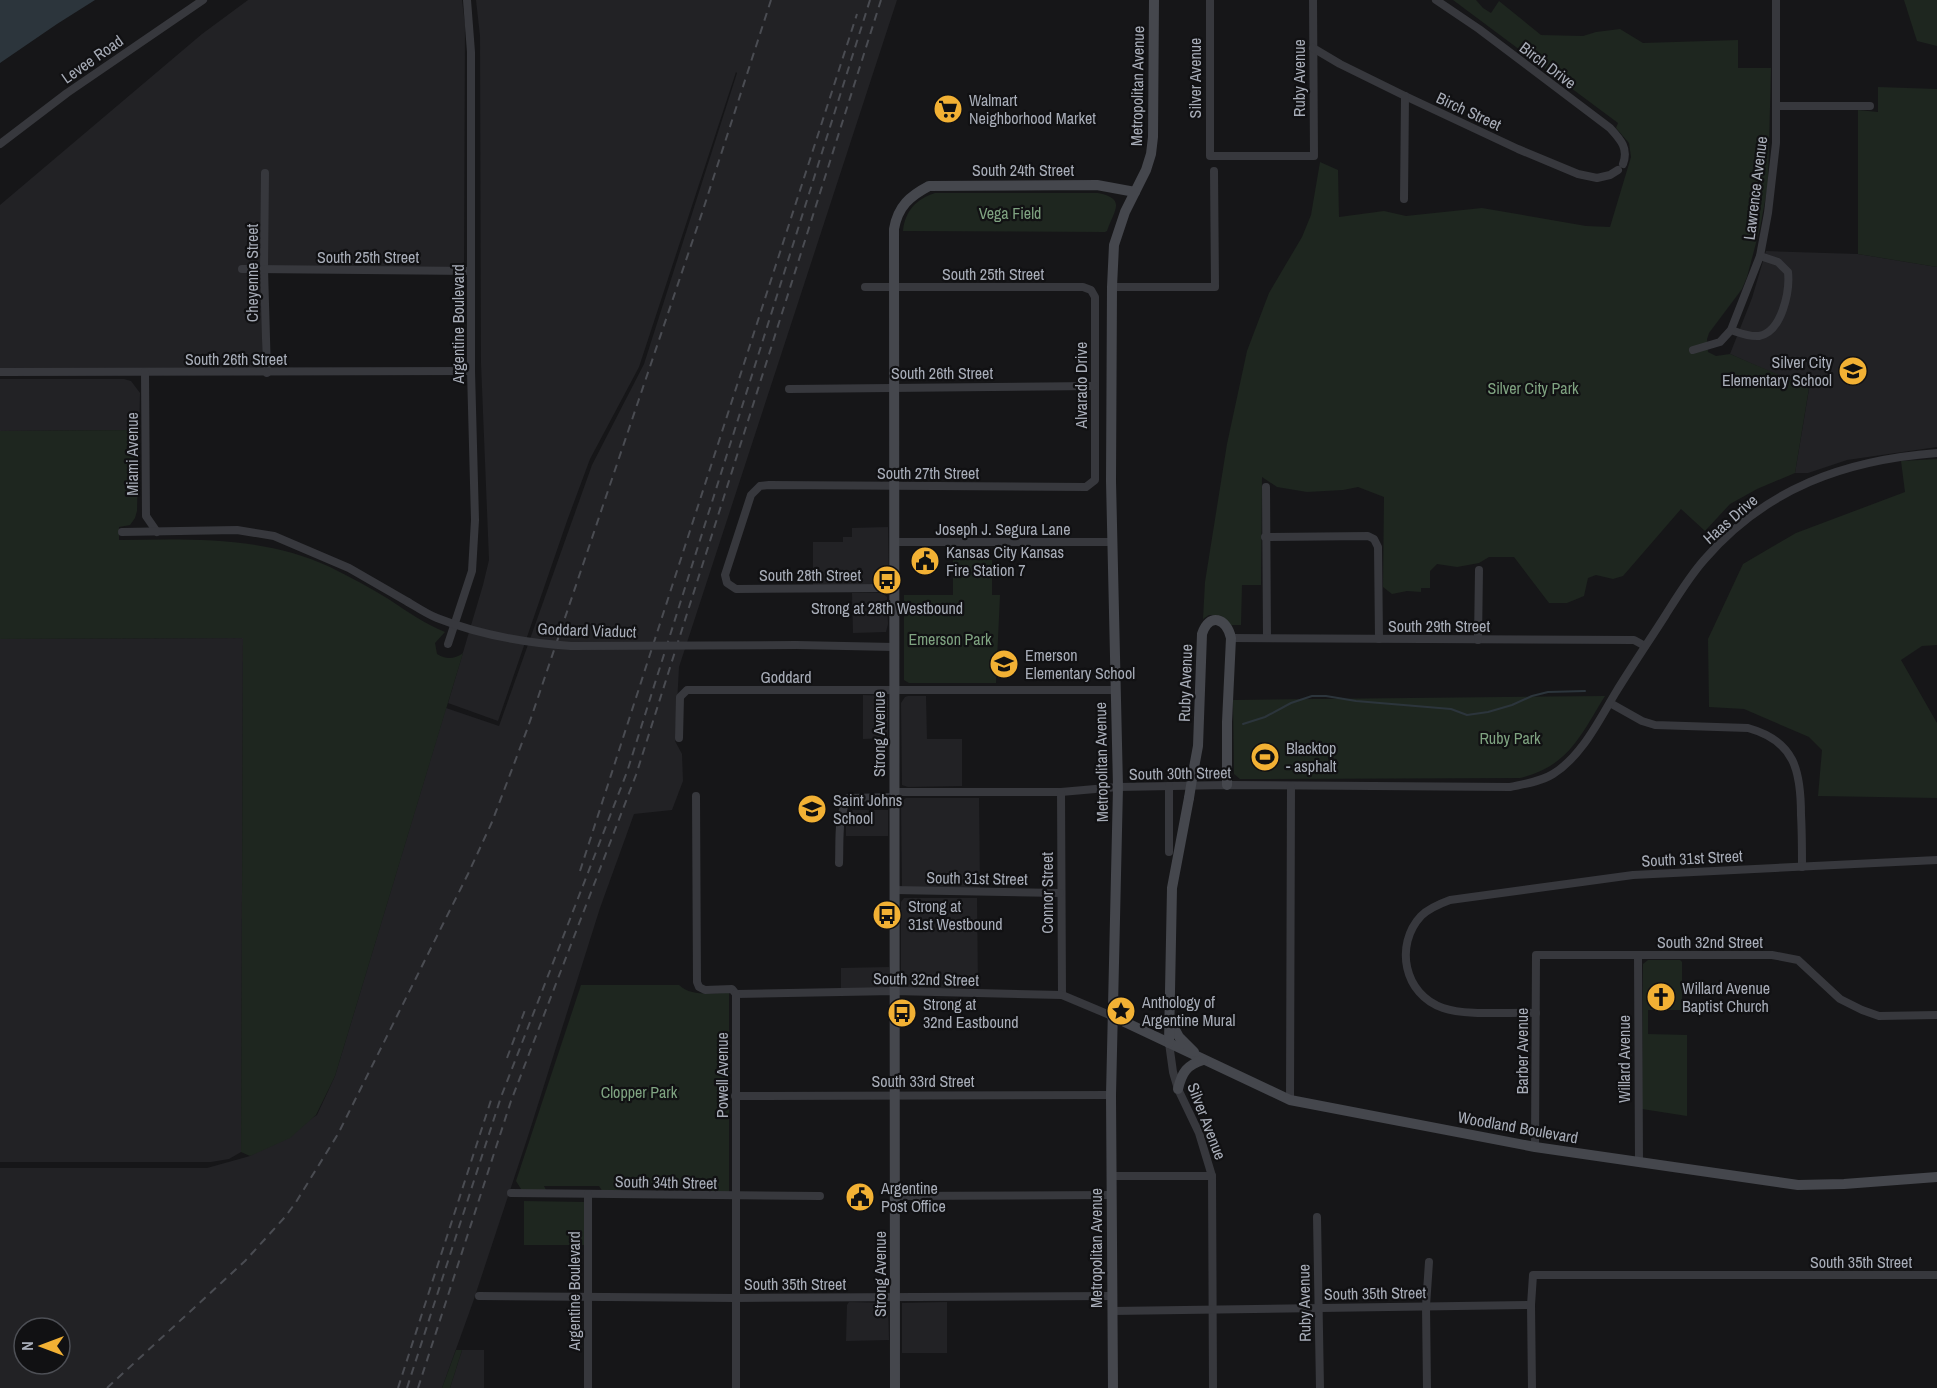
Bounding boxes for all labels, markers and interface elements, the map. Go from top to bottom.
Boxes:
street label: Metropolitan Avenue [1125,26,1149,146]
street label: Levee Road [57,30,127,88]
street label: Birch Drive [1515,36,1581,94]
street label: Silver Avenue [1184,38,1206,118]
street label: Ruby Avenue [1288,39,1310,117]
street label: Birch Street [1433,86,1505,136]
place label: Walmart Neighborhood Market [969,89,1096,129]
supermarket icon: Walmart Neighborhood Market [932,93,964,125]
street label: Lawrence Avenue [1738,135,1772,241]
street label: South 24th Street [972,159,1074,181]
park label: Vega Field [979,202,1041,224]
street label: Cheyenne Street [241,223,263,322]
street label: South 25th Street [317,246,419,268]
street label: South 25th Street [942,263,1044,285]
street label: Argentine Boulevard [447,264,469,385]
street label: Alvarado Drive [1070,342,1092,429]
street label: South 26th Street [185,348,287,370]
place label: Silver City Elementary School [1722,351,1832,391]
school or university icon: Silver City Elementary School [1837,355,1869,387]
street label: South 26th Street [891,362,993,384]
park label: Silver City Park [1487,377,1579,399]
street label: Miami Avenue [121,412,143,496]
street label: South 27th Street [877,462,979,484]
street label: Haas Drive [1698,489,1762,549]
street label: Joseph J. Segura Lane [936,518,1070,540]
place label: Kansas City Kansas Fire Station 7 [946,541,1064,581]
public building icon: Kansas City Kansas Fire Station 7 [909,545,941,577]
street label: South 28th Street [759,564,861,586]
bus stop icon: Strong at 28th Westbound [871,564,903,596]
place label: Strong at 28th Westbound [811,597,963,619]
street label: South 29th Street [1388,615,1490,637]
street label: Goddard Viaduct [537,617,637,643]
park label: Emerson Park [908,628,992,650]
place label: Emerson Elementary School [1025,644,1135,684]
street label: Ruby Avenue [1173,644,1197,722]
school or university icon: Emerson Elementary School [988,648,1020,680]
street label: Goddard [760,666,812,688]
street label: Strong Avenue [868,691,890,777]
street label: Metropolitan Avenue [1089,702,1113,822]
park label: Ruby Park [1479,727,1541,749]
place label: Blacktop - asphalt [1286,737,1337,777]
sports icon: Blacktop - asphalt [1249,741,1281,773]
street label: South 30th Street [1129,761,1232,785]
place label: Saint Johns School [833,789,902,829]
school or university icon: Saint Johns School [796,793,828,825]
street label: South 31st Street [1641,844,1744,872]
street label: Connor Street [1036,852,1058,934]
street label: South 31st Street [926,866,1028,890]
place label: Strong at 31st Westbound [908,895,1003,935]
bus stop icon: Strong at 31st Westbound [871,899,903,931]
street label: South 32nd Street [1657,931,1763,953]
street label: South 32nd Street [873,967,979,991]
place label: Willard Avenue Baptist Church [1682,977,1770,1017]
church icon: Willard Avenue Baptist Church [1645,981,1677,1013]
place label: Anthology of Argentine Mural [1141,991,1235,1031]
place label: Strong at 32nd Eastbound [923,993,1019,1033]
place icon: Anthology of Argentine Mural [1105,995,1137,1027]
bus stop icon: Strong at 32nd Eastbound [886,997,918,1029]
street label: Barber Avenue [1511,1008,1533,1094]
street label: Willard Avenue [1613,1015,1635,1103]
street label: Powell Avenue [711,1032,733,1118]
street label: South 33rd Street [872,1070,975,1092]
street label: Silver Avenue [1182,1079,1232,1163]
park label: Clopper Park [601,1081,678,1103]
street label: Woodland Boulevard [1456,1106,1580,1148]
street label: South 34th Street [615,1170,718,1194]
place label: Argentine Post Office [880,1177,946,1217]
public building icon: Argentine Post Office [844,1181,876,1213]
street label: Metropolitan Avenue [1085,1188,1107,1308]
street label: Argentine Boulevard [563,1231,585,1352]
street label: Strong Avenue [869,1231,891,1317]
street label: South 35th Street [1810,1251,1912,1273]
street label: Ruby Avenue [1292,1264,1316,1342]
street label: South 35th Street [744,1273,846,1295]
street label: South 35th Street [1324,1281,1427,1305]
north arrow [12,1316,72,1376]
text: N [16,1341,38,1351]

